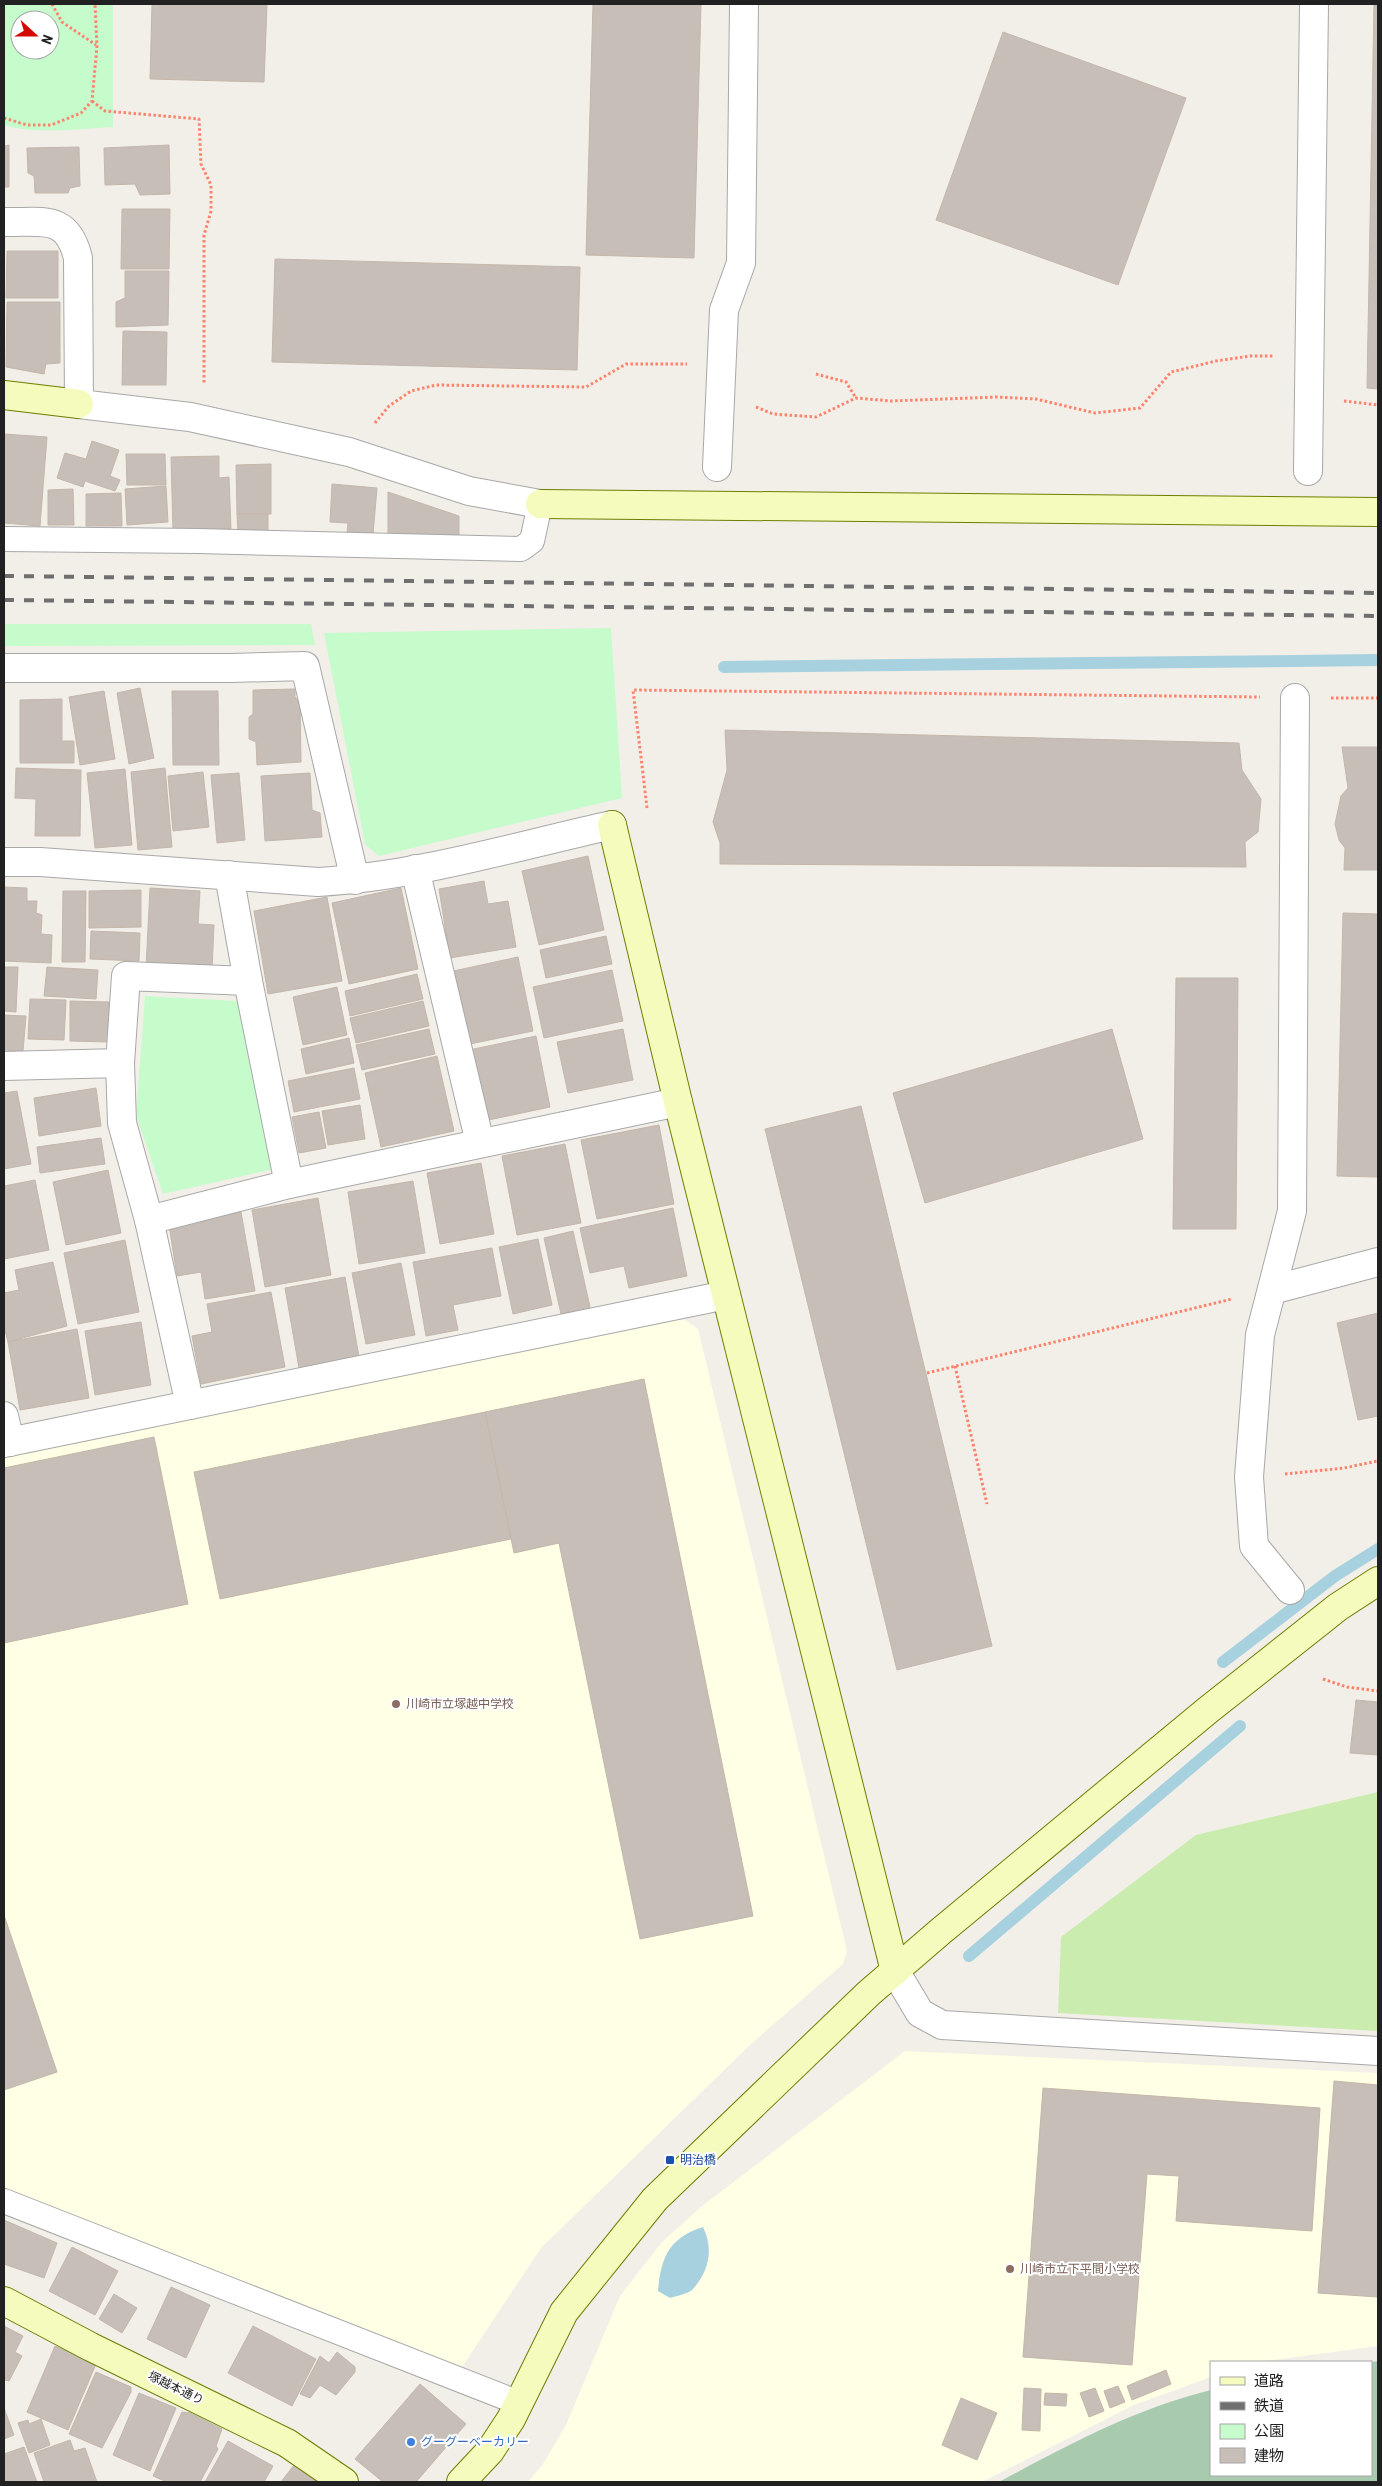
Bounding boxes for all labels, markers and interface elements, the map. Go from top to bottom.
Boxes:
north arrow [10,10,60,60]
text: N [38,33,56,47]
place label: 川崎市立塚越中学校 [406,1697,514,1711]
marker: 川崎市立塚越中学校 [390,1698,402,1710]
place label: 明治橋 [680,2153,716,2167]
marker: 明治橋 [664,2154,676,2166]
place label: 川崎市立下平間小学校 [1020,2262,1140,2276]
marker: 川崎市立下平間小学校 [1004,2263,1016,2275]
legend [1210,2361,1372,2476]
street label: 塚越本通り [146,2369,206,2407]
text: 道路 [1254,2372,1284,2390]
text: 鉄道 [1254,2397,1284,2415]
text: 公園 [1254,2422,1284,2440]
place label: グーグーベーカリー [421,2435,529,2449]
marker: グーグーベーカリー [405,2436,417,2448]
text: 建物 [1254,2447,1284,2465]

